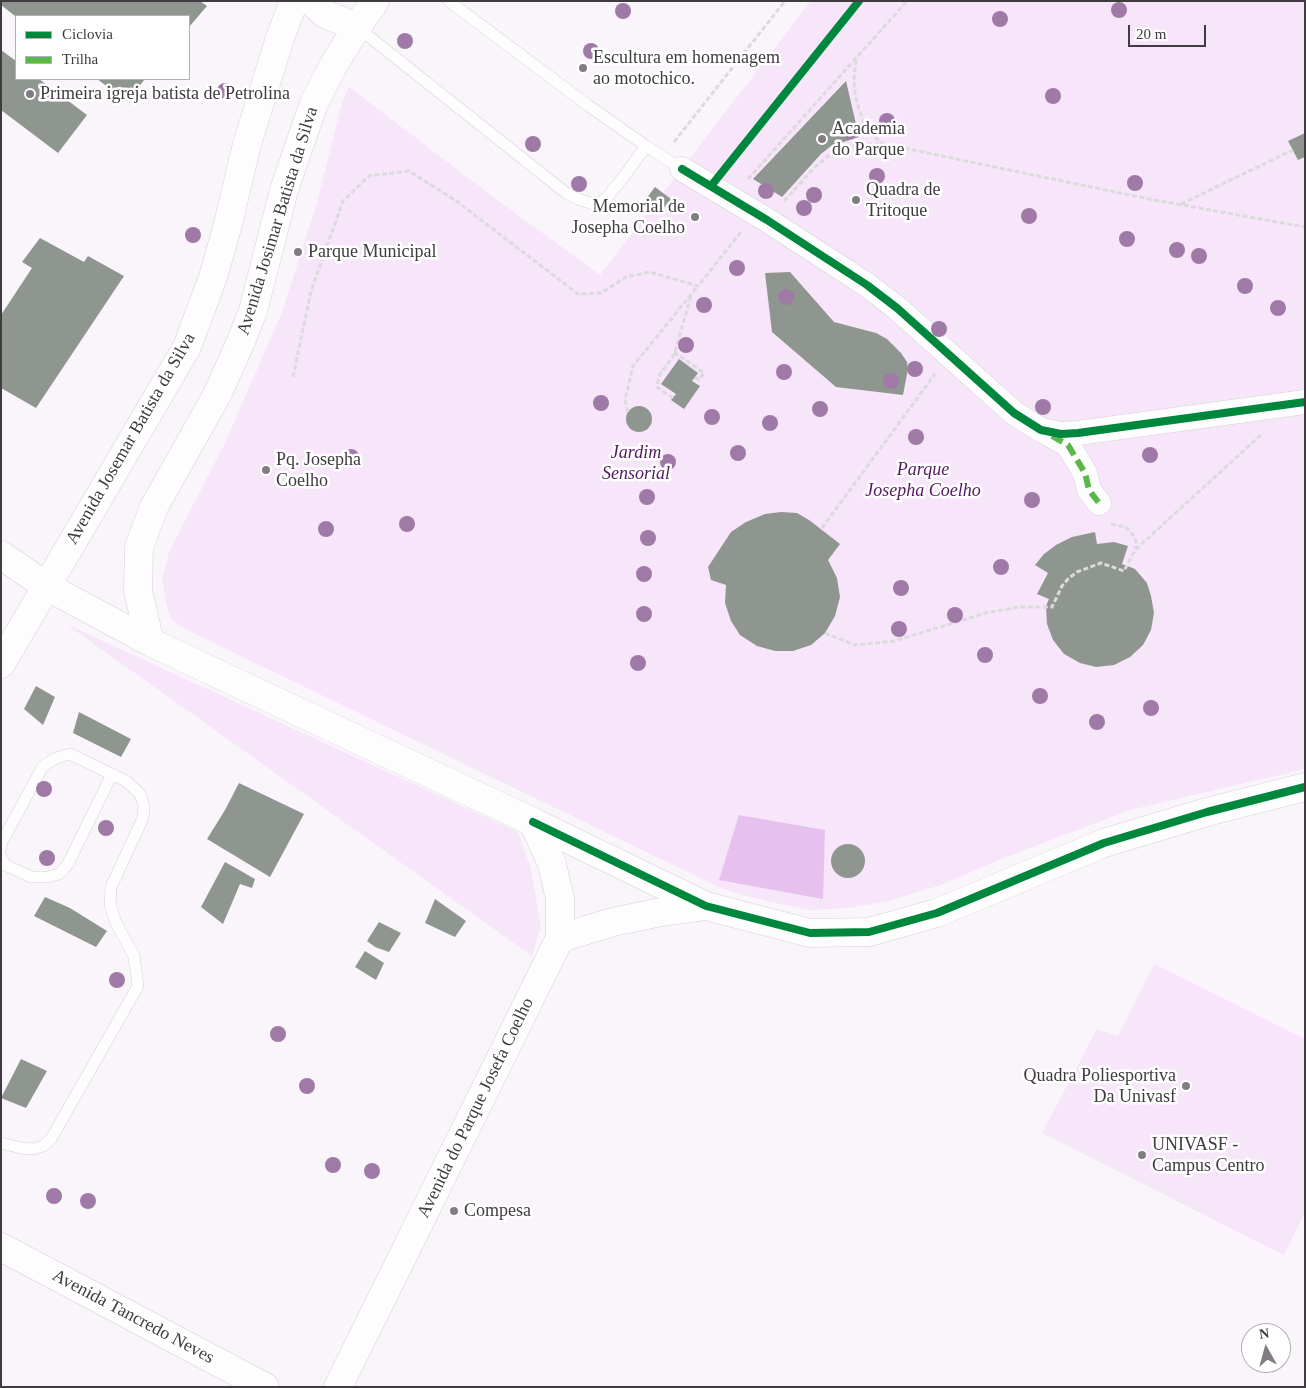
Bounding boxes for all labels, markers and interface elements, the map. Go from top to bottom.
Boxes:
legend [15,15,190,80]
scale bar [1131,15,1208,47]
text: Ciclovia [62,26,113,42]
text: 20 m [1136,26,1166,42]
place label: Escultura em homenagem ao motochico. [593,47,780,90]
text: Trilha [62,51,98,67]
marker: Escultura em homenagem ao motochico. [577,62,589,74]
place label: Primeira igreja batista de Petrolina [40,83,290,105]
marker: Primeira igreja batista de Petrolina [24,88,36,100]
street label: Avenida Josimar Batista da Silva [233,104,323,338]
place label: Academia do Parque [832,118,905,160]
marker: Academia do Parque [816,133,828,145]
place label: Quadra de Tritoque [866,179,940,222]
marker: Quadra de Tritoque [850,194,862,206]
place label: Memorial de Josepha Coelho [572,196,685,238]
marker: Memorial de Josepha Coelho [689,211,701,223]
place label: Parque Municipal [308,241,436,263]
marker: Parque Municipal [292,246,304,258]
street label: Avenida Josemar Batista da Silva [61,329,201,549]
park label: Jardim Sensorial [602,442,670,484]
place label: Pq. Josepha Coelho [276,449,361,492]
park label: Parque Josepha Coelho [865,459,981,502]
marker: Pq. Josepha Coelho [260,464,272,476]
street label: Avenida do Parque Josefa Coelho [413,994,539,1222]
place label: Quadra Poliesportiva Da Univasf [1024,1065,1176,1108]
marker: Quadra Poliesportiva Da Univasf [1180,1080,1192,1092]
place label: UNIVASF - Campus Centro [1152,1134,1264,1176]
marker: UNIVASF - Campus Centro [1136,1149,1148,1161]
place label: Compesa [464,1200,531,1222]
marker: Compesa [448,1205,460,1217]
street label: Avenida Tancredo Neves [48,1265,218,1369]
north arrow [1241,1323,1291,1373]
text: N [1258,1326,1270,1342]

